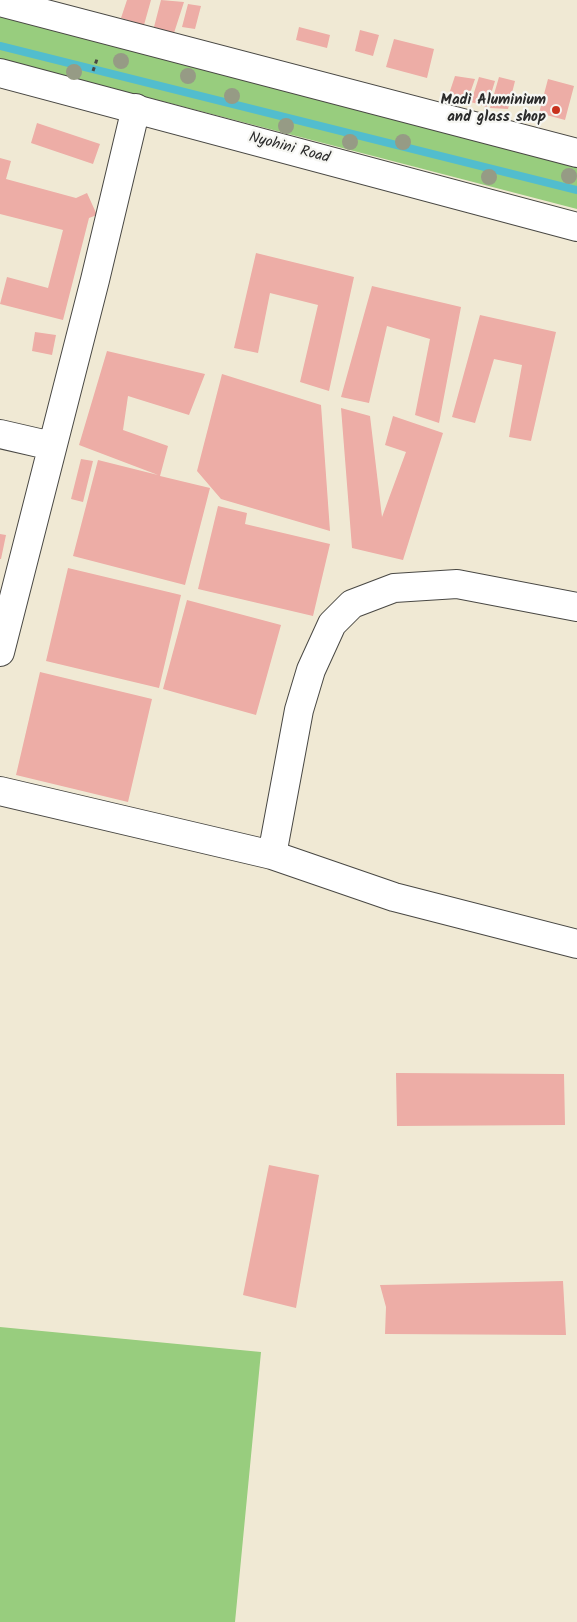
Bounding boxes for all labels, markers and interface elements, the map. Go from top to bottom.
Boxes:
place label: Madi Aluminium and glass shop [441,92,546,127]
marker: Madi Aluminium and glass shop [550,104,562,116]
street label: Nyohini Road [246,130,332,168]

